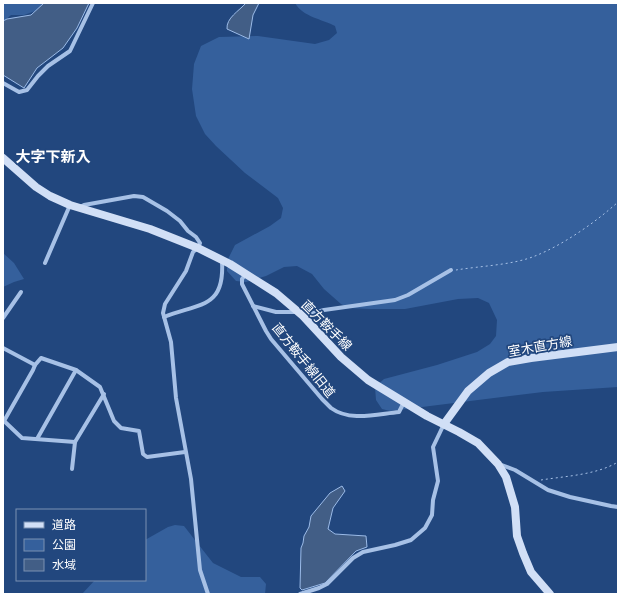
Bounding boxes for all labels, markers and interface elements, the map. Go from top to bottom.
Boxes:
district label: 大字下新入 [15,147,91,166]
street label: 直方鞍手線 [298,296,356,354]
street label: 直方鞍手線旧道 [268,320,339,401]
street label: 室木直方線 [507,332,574,361]
legend [16,509,146,581]
text: 道路 [52,517,76,532]
text: 公園 [52,537,76,552]
text: 水域 [52,557,76,572]

